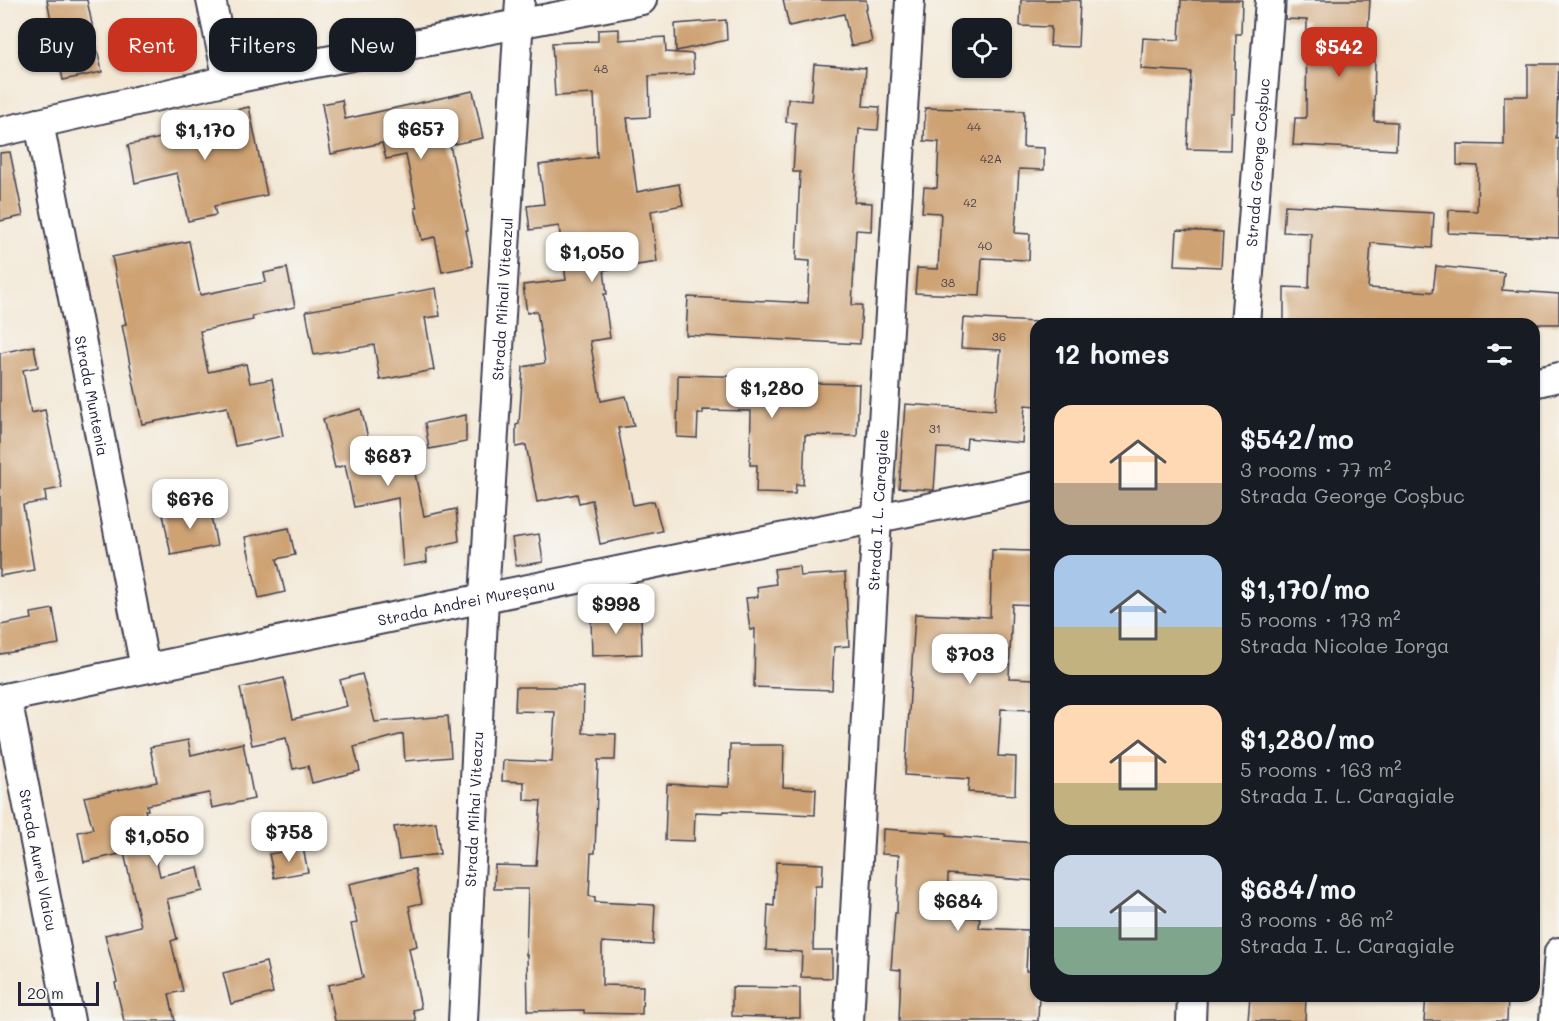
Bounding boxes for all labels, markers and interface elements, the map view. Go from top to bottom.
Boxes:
chip: Buy [18,18,96,72]
chip: Rent [108,18,197,72]
chip: Filters [209,18,317,72]
chip: New [329,18,416,72]
map controls [952,18,1012,78]
button: locate [952,18,1012,78]
pin: $542 [1303,27,1375,78]
text: $542 [1315,33,1363,59]
house number: 48 [594,60,608,76]
street label: Strada George Coșbuc [1241,77,1274,247]
pin: $657 [385,109,457,160]
pin: $1,170 [156,110,254,161]
text: $657 [397,115,445,141]
text: $1,170 [175,116,235,142]
house number: 44 [967,118,981,134]
house number: 42A [980,150,1002,166]
house number: 42 [963,194,977,210]
street label: Strada Mihail Viteazul [487,217,517,381]
pin: $1,050 [543,232,641,283]
house number: 40 [978,237,993,253]
text: $1,050 [560,238,624,264]
house number: 38 [941,274,955,290]
house number: 36 [992,328,1006,344]
street label: Strada Muntenia [71,334,114,458]
text: 12 homes [1054,337,1170,371]
icon: filters [1483,338,1516,371]
pin: $1,280 [723,368,821,419]
text: $1,280 [740,374,804,400]
house number: 31 [929,420,941,436]
text: $542/mo [1240,422,1354,456]
street label: Strada I. L. Caragiale [863,429,893,591]
icon: home [1102,429,1174,501]
pin: $687 [352,436,424,487]
text: $687 [364,442,412,468]
text: 3 rooms · 77 m² [1240,456,1391,482]
pin: $676 [154,479,226,530]
text: Strada George Coșbuc [1240,482,1465,508]
text: $676 [166,485,214,511]
text: $1,170/mo [1240,572,1370,606]
street label: Strada Andrei Mureșanu [376,574,556,630]
icon: home [1102,579,1174,651]
pin: $998 [580,584,652,635]
text: $998 [592,590,640,616]
text: 5 rooms · 173 m² [1240,606,1401,632]
text: Strada Nicolae Iorga [1240,632,1450,658]
pin: $703 [934,634,1006,685]
text: $703 [946,640,994,666]
text: $1,280/mo [1240,722,1375,756]
icon: home [1102,729,1174,801]
street label: Strada Mihai Viteazu [460,731,487,887]
text: 5 rooms · 163 m² [1240,756,1402,782]
text: Strada I. L. Caragiale [1240,782,1455,808]
street label: Strada Aurel Vlaicu [15,787,62,933]
pin: $758 [253,812,325,863]
pin: $1,050 [108,816,206,867]
text: $758 [265,818,313,844]
text: $1,050 [125,822,189,848]
text: $684/mo [1240,872,1356,906]
icon: home [1102,879,1174,951]
pin: $684 [922,881,994,932]
text: $684 [933,887,983,913]
text: 3 rooms · 86 m² [1240,906,1393,932]
text: Strada I. L. Caragiale [1240,932,1455,958]
scale bar [18,979,99,1006]
text: 20 m [27,982,64,1003]

